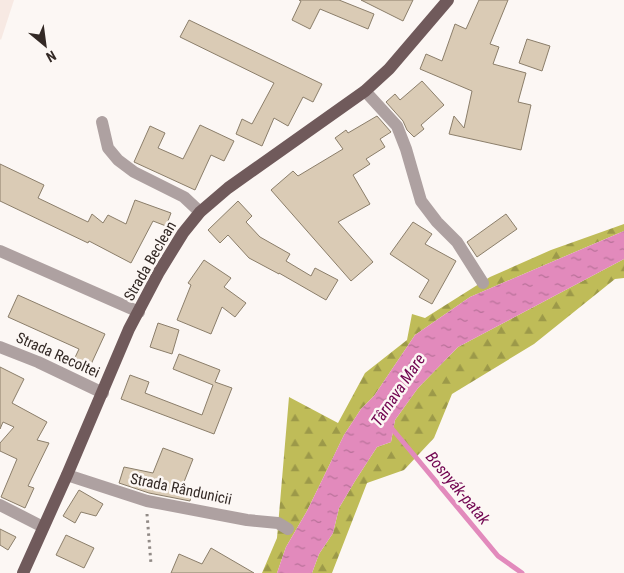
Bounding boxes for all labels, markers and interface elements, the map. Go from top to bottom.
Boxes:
north arrow [20,20,70,70]
text: N [44,47,59,65]
street label: Strada Beclean [120,218,180,304]
street label: Strada Recoltei [13,329,103,381]
water label: Târnava Mare [367,350,429,430]
water label: Bosnyák-patak [422,448,495,529]
street label: Strada Rândunicii [129,469,233,509]

